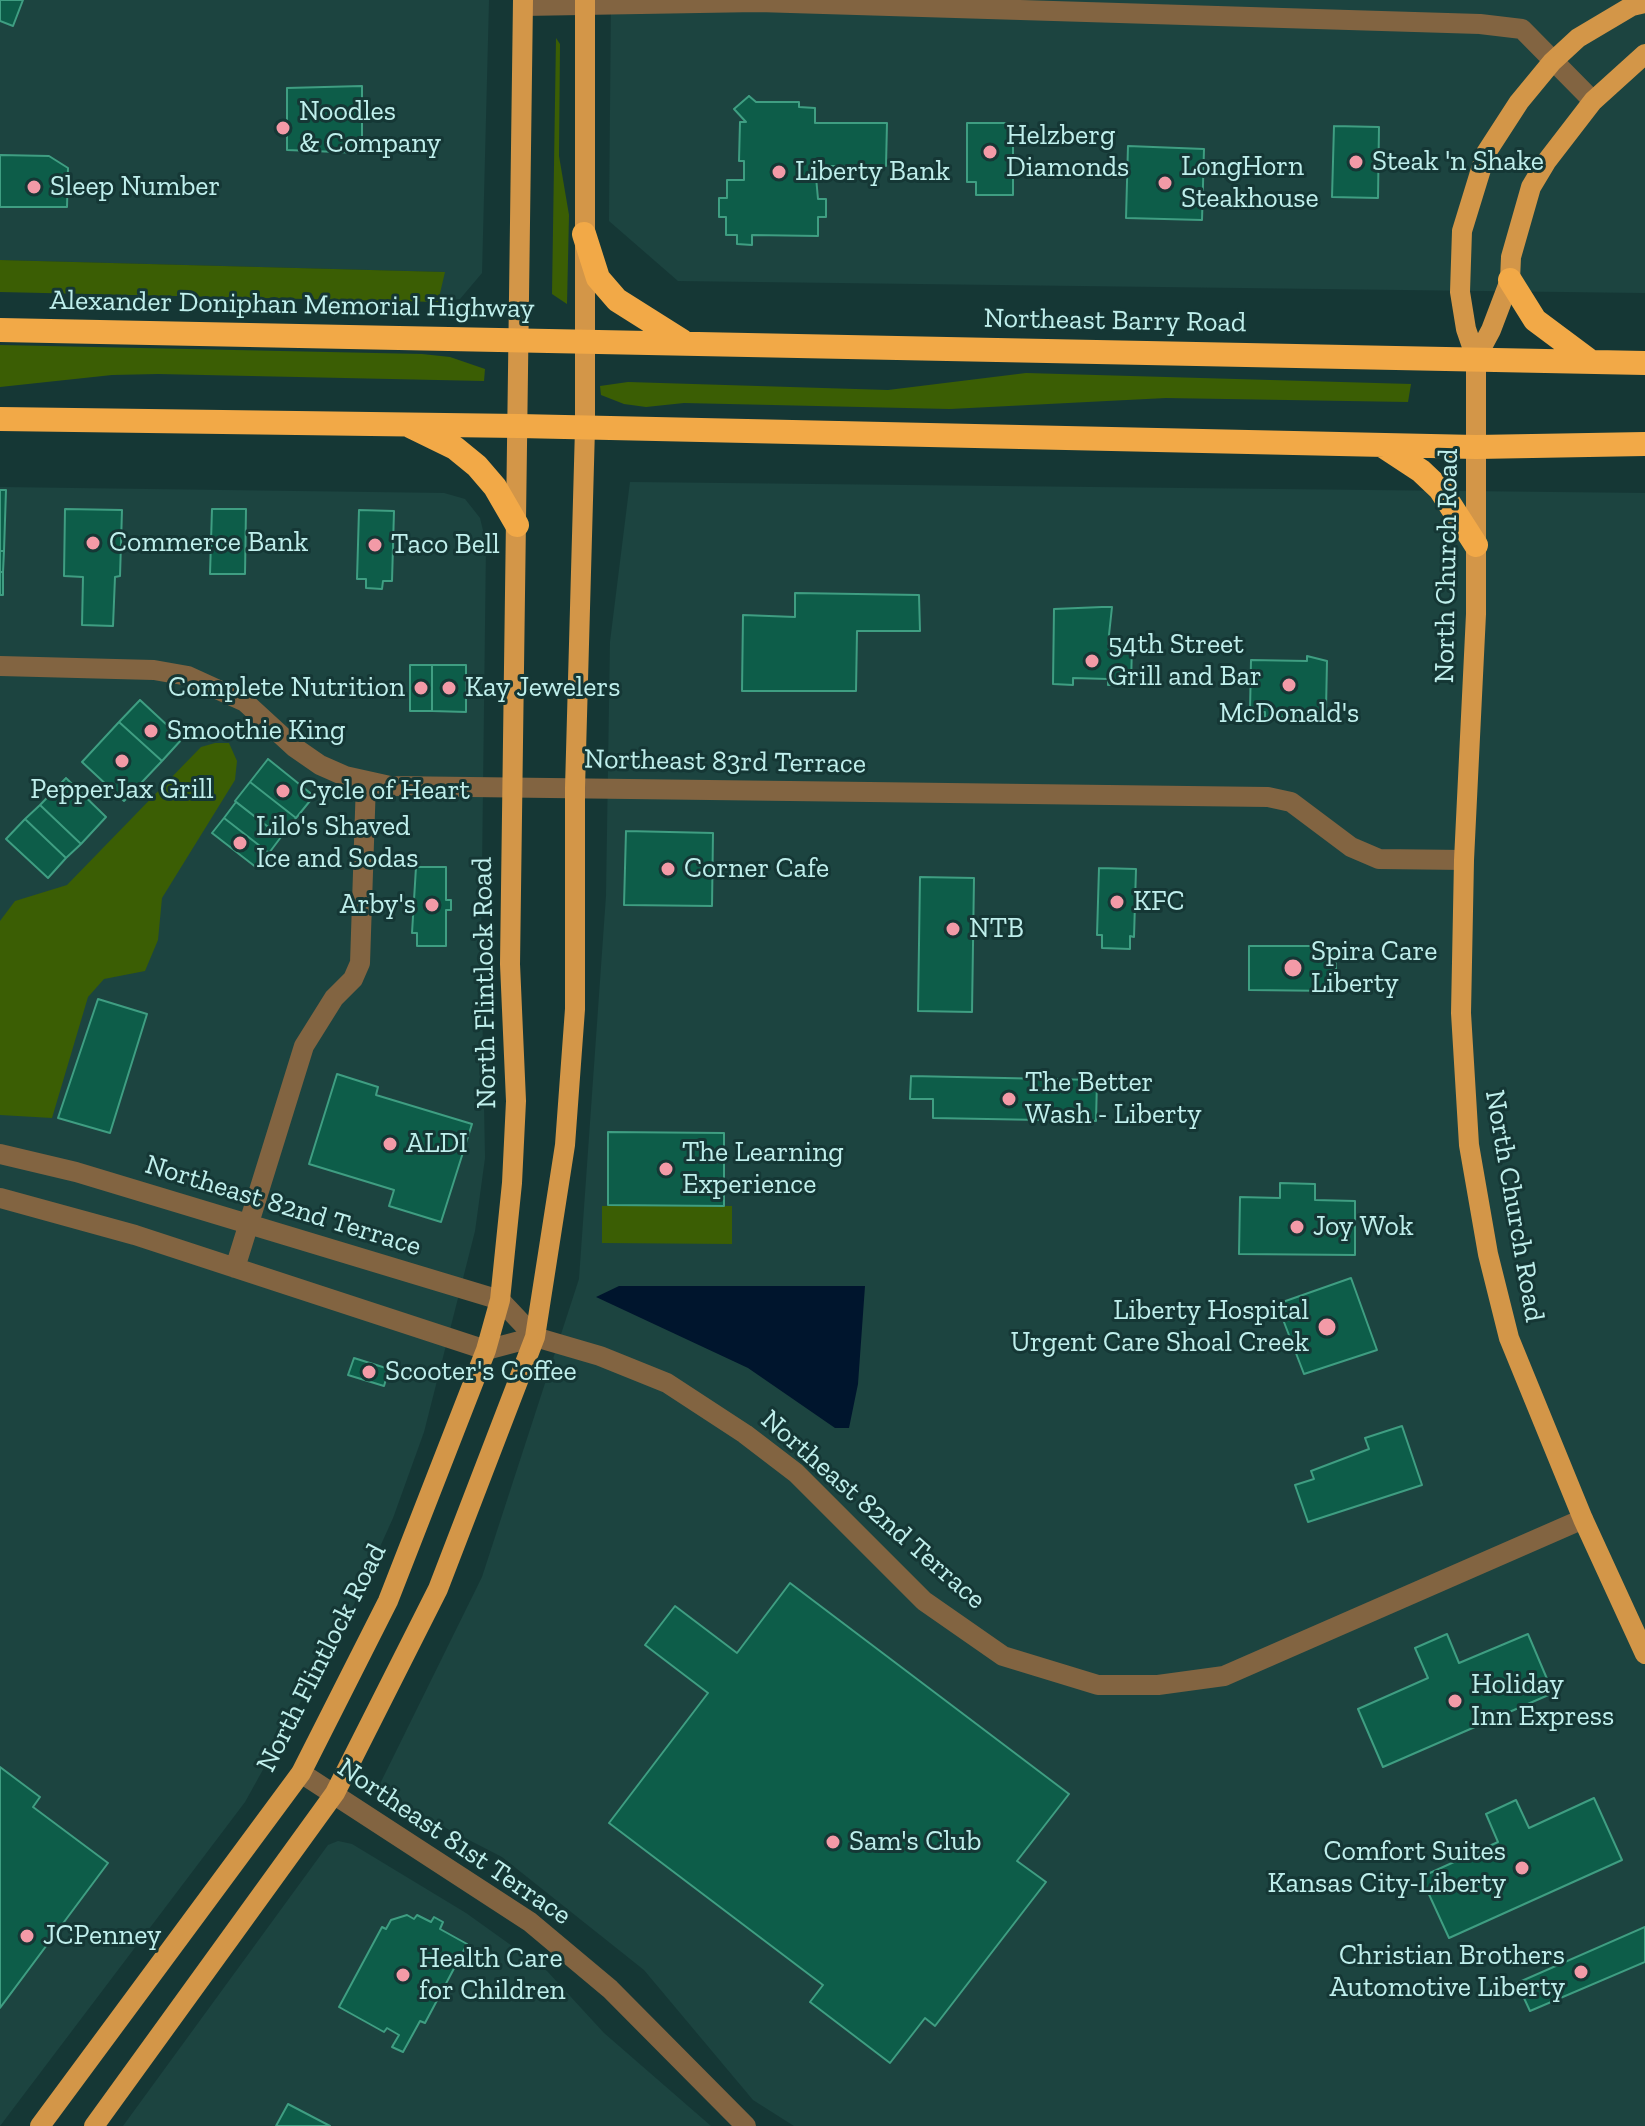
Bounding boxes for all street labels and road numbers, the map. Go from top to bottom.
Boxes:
street label: Alexander Doniphan Memorial Highway [49,284,535,326]
street label: Northeast Barry Road [983,302,1247,340]
street label: North Church Road [1428,448,1466,684]
street label: Northeast 83rd Terrace [584,743,866,781]
street label: North Flintlock Road [466,857,504,1109]
street label: North Church Road [1477,1087,1551,1325]
street label: Northeast 82nd Terrace [141,1148,425,1264]
street label: Northeast 82nd Terrace [754,1403,992,1617]
street label: North Flintlock Road [250,1538,394,1778]
street label: Northeast 81st Terrace [331,1751,577,1933]

